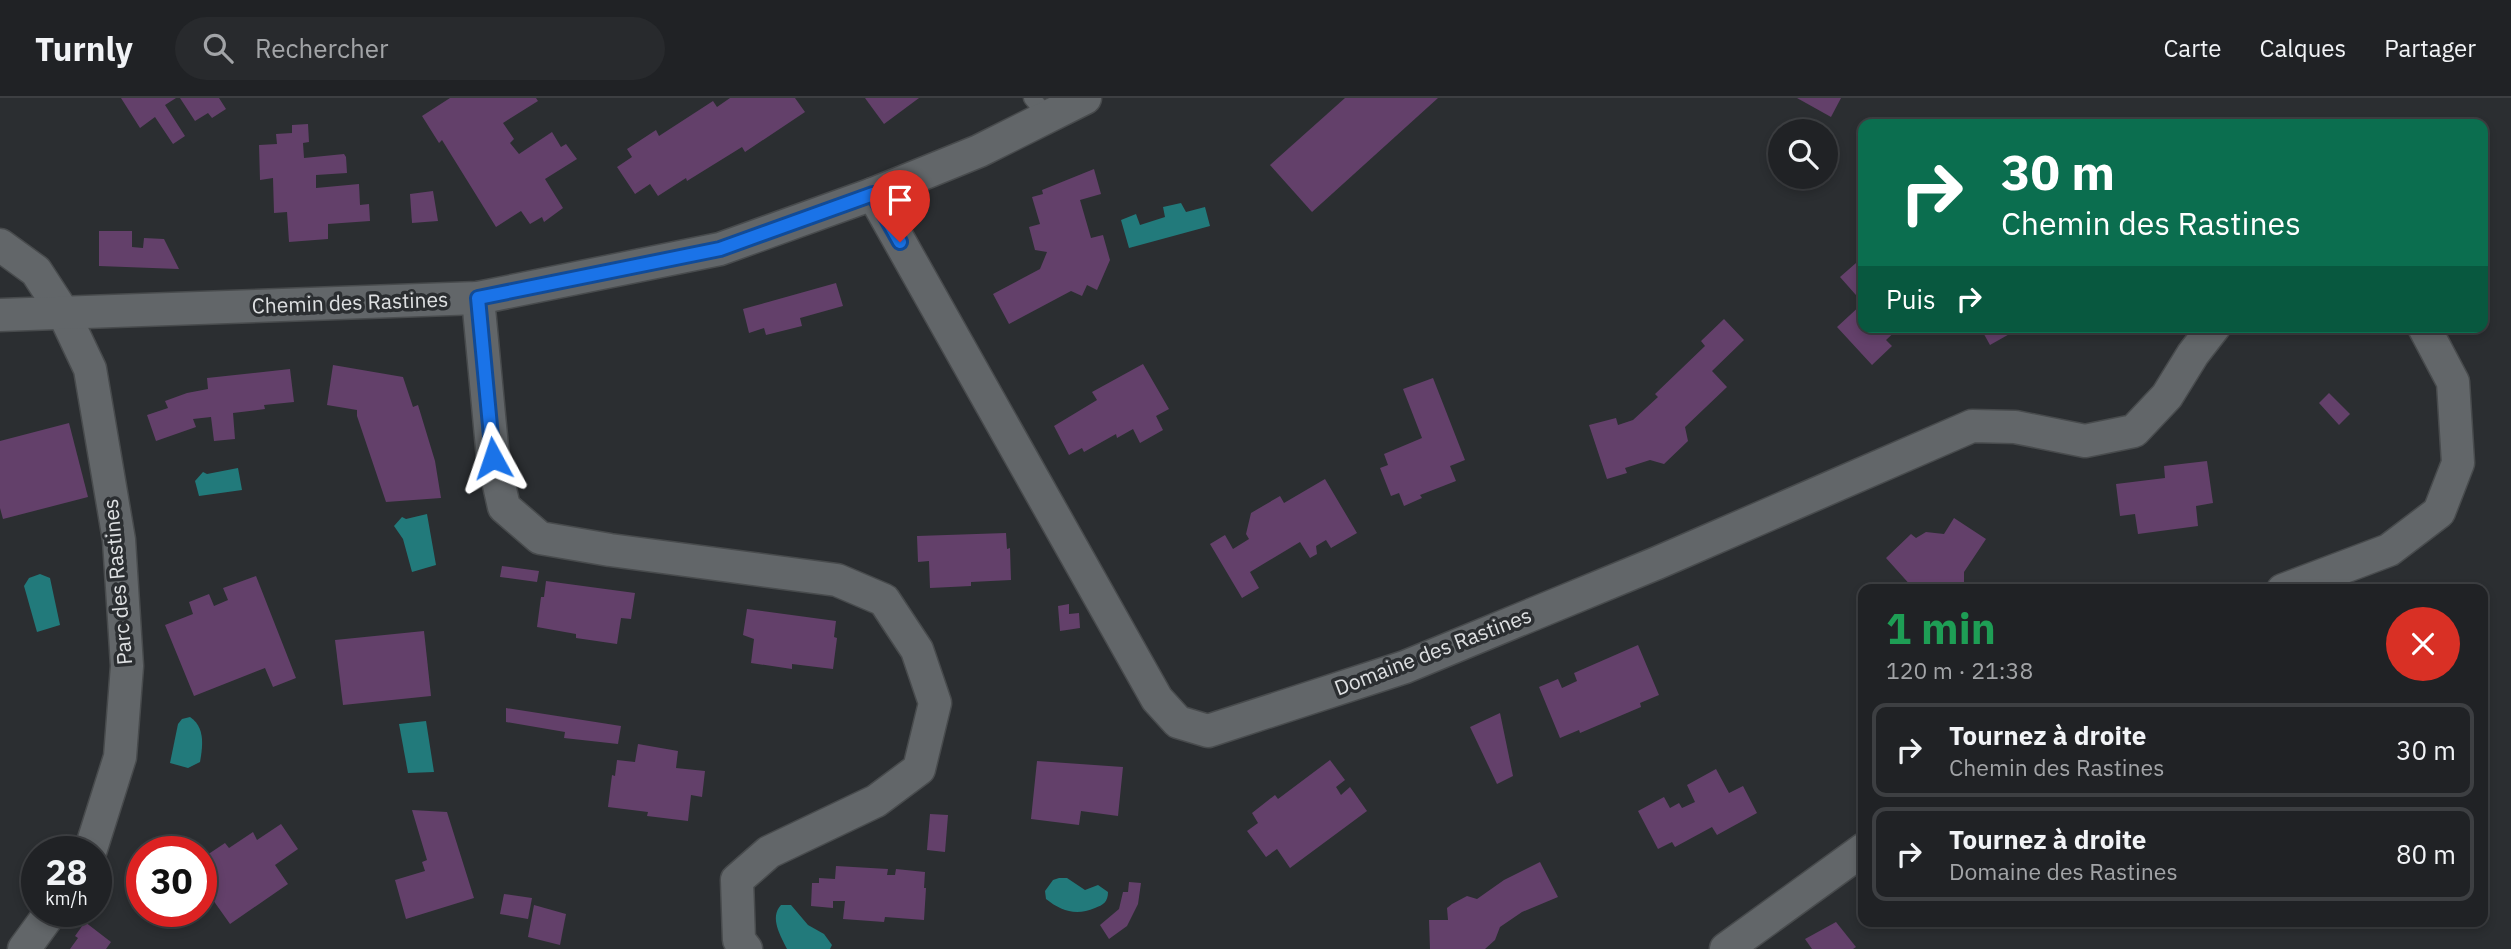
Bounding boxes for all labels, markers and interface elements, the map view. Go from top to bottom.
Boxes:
search box [175,17,665,80]
text: Turnly [35,27,133,70]
icon: search [199,29,237,67]
text: Rechercher [255,31,389,65]
text: Carte [2163,32,2222,64]
text: Calques [2260,32,2346,64]
text: Partager [2384,32,2476,64]
map controls [1768,119,1838,189]
button: search [1768,119,1838,189]
text: 30 m [2001,140,2115,203]
icon: right [1886,147,1977,238]
pin [870,170,930,242]
icon: arrive [881,181,919,219]
text: Chemin des Rastines [2001,202,2301,244]
icon: right [1950,280,1988,318]
text: Puis [1886,282,1936,316]
street label: Chemin des Rastines [251,285,449,319]
position arrow [456,421,530,495]
street label: Parc des Rastines [96,498,138,666]
street label: Domaine des Rastines [1330,601,1535,702]
text: 1 min [1886,601,1996,656]
button: close [2386,607,2460,681]
text: 120 m · 21:38 [1886,655,2033,685]
text: Tournez à droite [1949,718,2146,752]
icon: right [1890,731,1928,769]
text: 30 m [2396,733,2456,767]
text: Chemin des Rastines [1949,752,2164,782]
text: Tournez à droite [1949,822,2146,856]
icon: right [1890,835,1928,873]
speed limit sign: 30 [126,836,217,927]
text: 80 m [2396,837,2456,871]
text: 28 [45,849,88,895]
text: Domaine des Rastines [1949,856,2178,886]
text: km/h [45,887,88,910]

